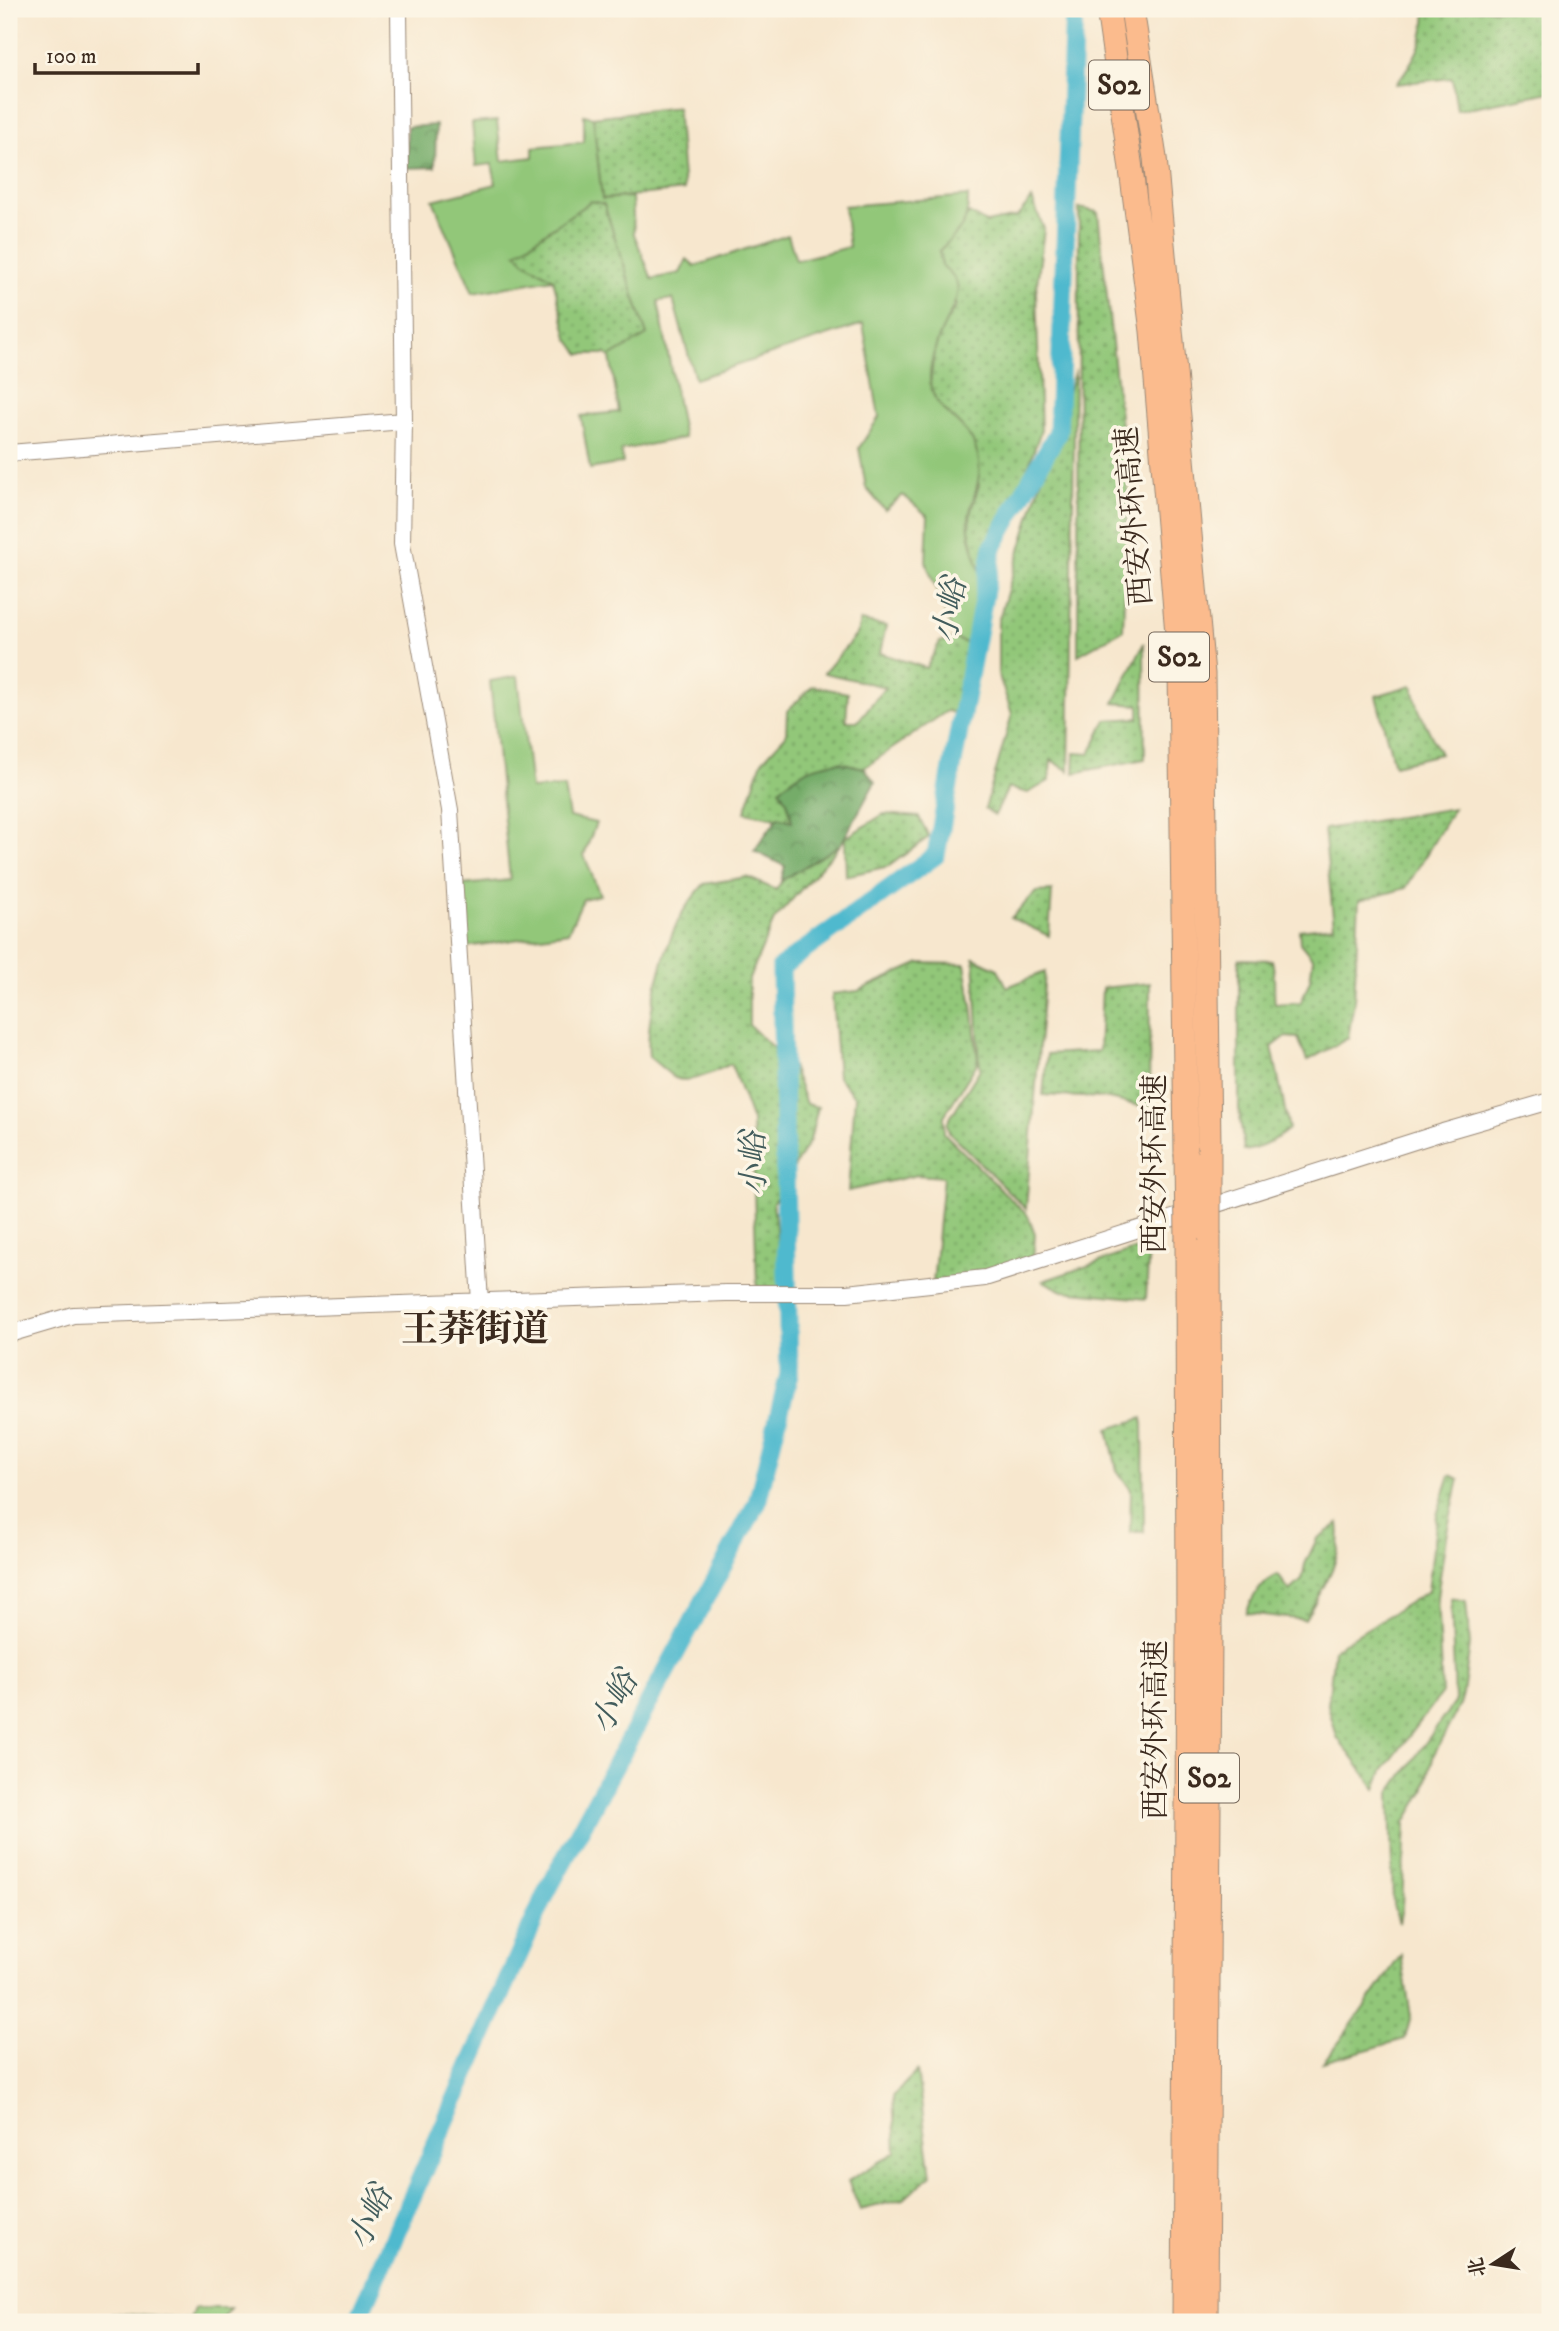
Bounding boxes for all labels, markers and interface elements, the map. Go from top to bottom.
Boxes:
scale bar [35,32,198,76]
text: 100 m [46,44,97,70]
road number: S02 [1089,60,1149,110]
street label: 西安外环高速 [1109,425,1161,607]
water label: 小峪 [926,572,977,646]
road number: S02 [1149,632,1209,682]
street label: 西安外环高速 [1137,1074,1174,1254]
water label: 小峪 [734,1128,776,1196]
district label: 王莽街道 [401,1307,549,1354]
street label: 西安外环高速 [1138,1640,1175,1820]
water label: 小峪 [582,1662,650,1741]
road number: S02 [1179,1754,1239,1802]
water label: 小峪 [340,2177,404,2255]
north arrow [1458,2230,1528,2300]
text: 北 [1465,2256,1491,2279]

